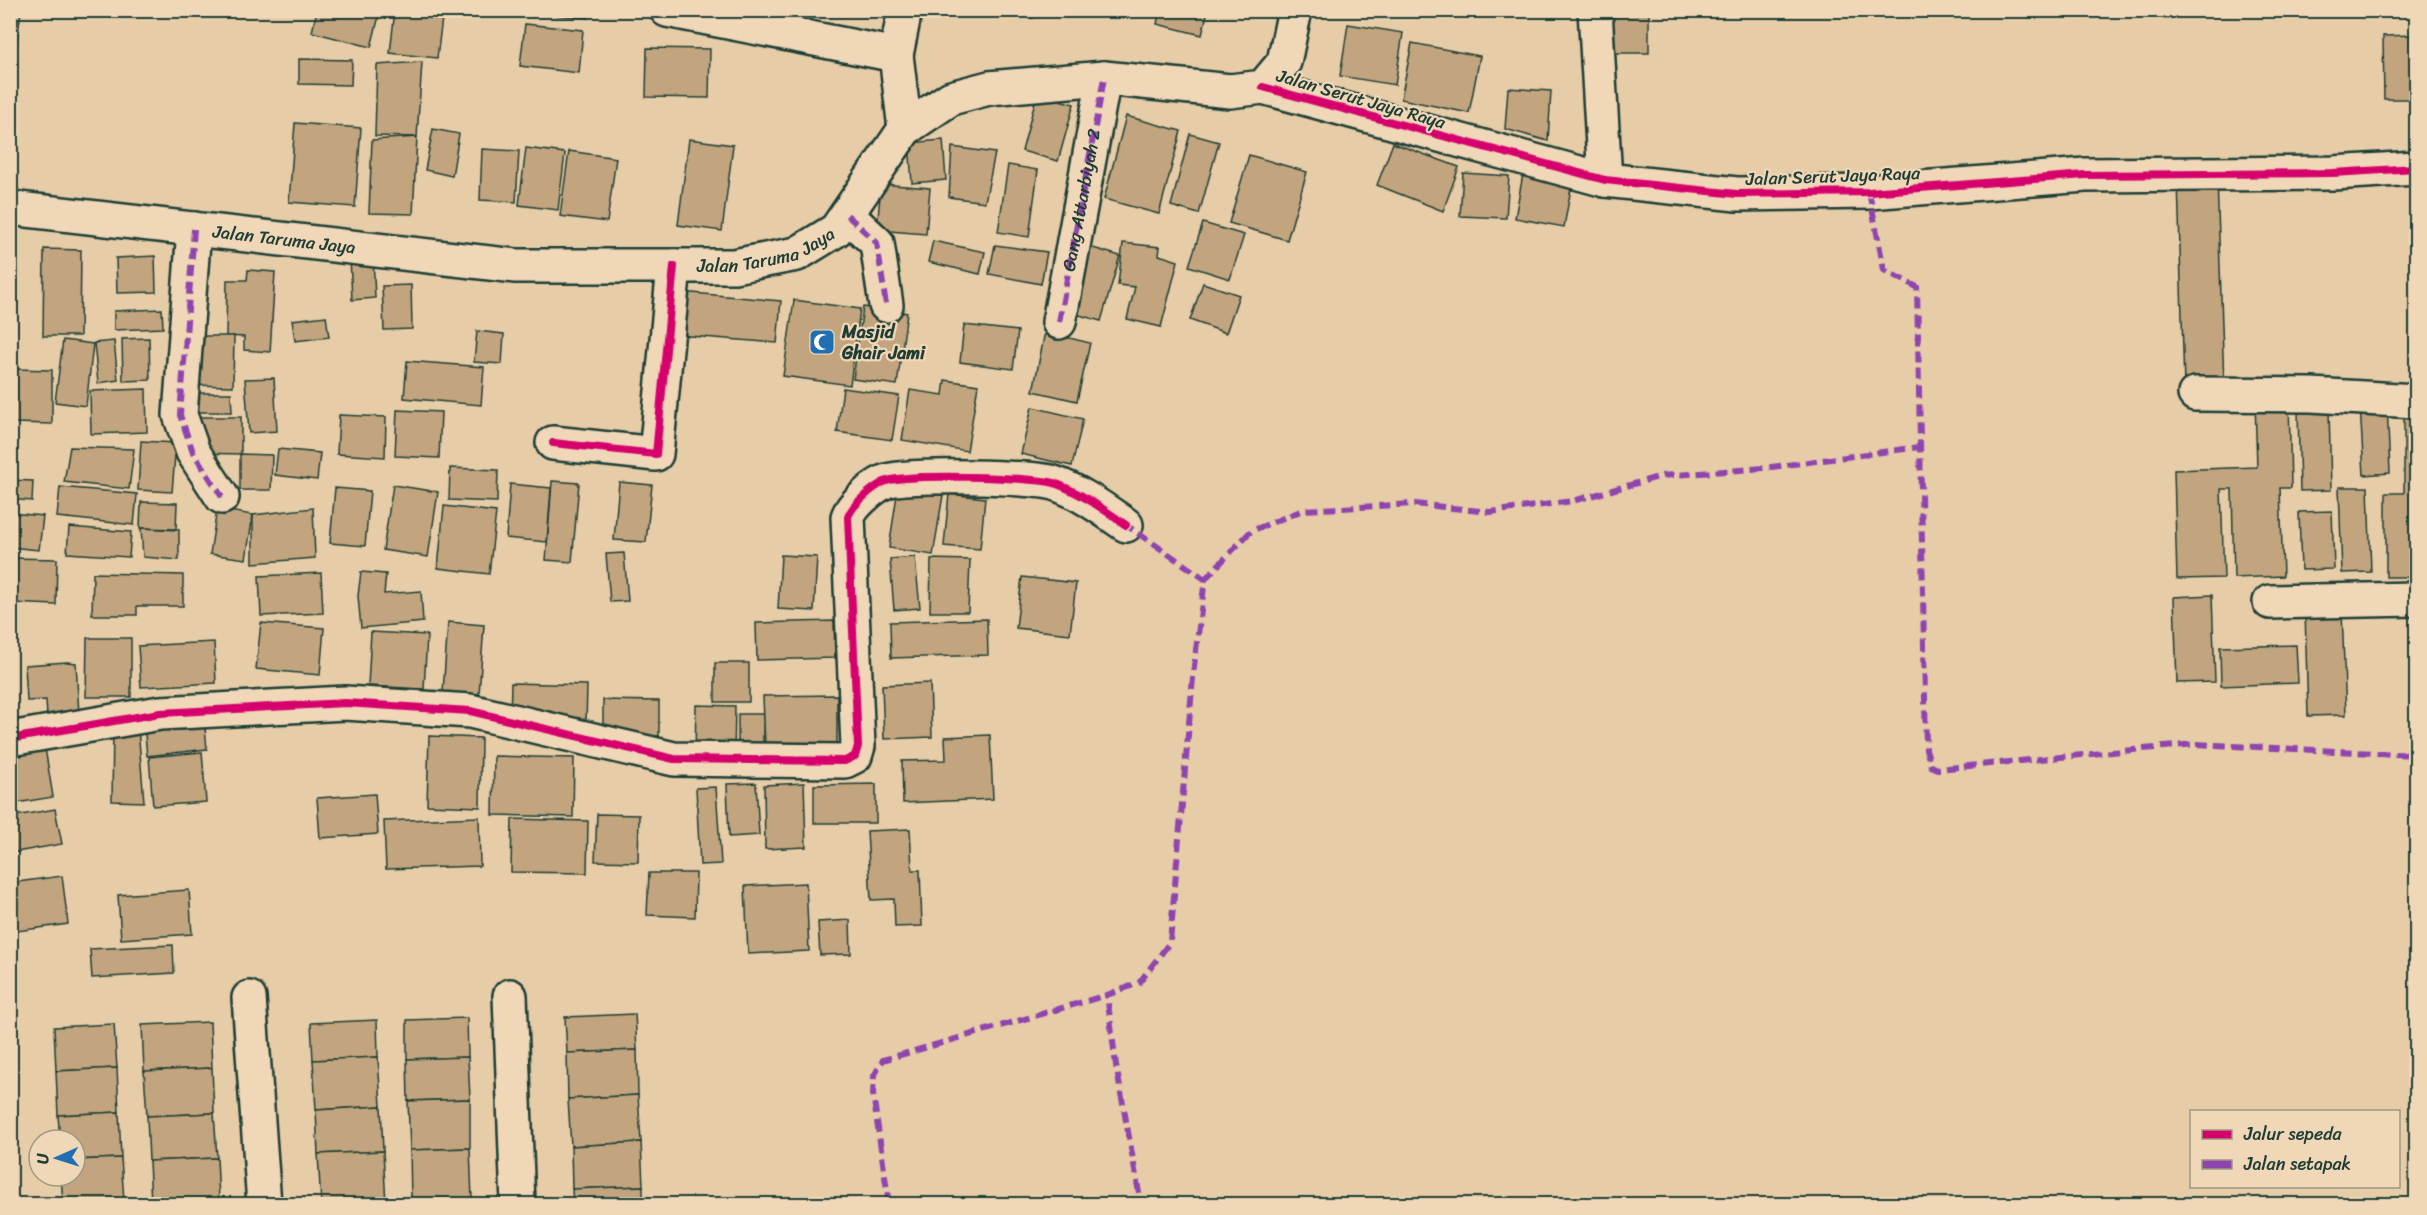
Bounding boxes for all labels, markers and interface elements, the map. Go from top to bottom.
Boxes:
street label: Jalan Serut Jaya Raya [1272,59,1450,139]
street label: Gang Attarbiyah 2 [1053,126,1110,274]
street label: Jalan Serut Jaya Raya [1744,157,1922,195]
street label: Jalan Taruma Jaya [210,215,357,264]
street label: Jalan Taruma Jaya [696,218,841,282]
place label: Masjid Ghair Jami [841,316,926,369]
mosque icon: Masjid Ghair Jami [807,327,837,357]
legend [2190,1110,2400,1188]
text: Jalur sepeda [2243,1118,2343,1150]
north arrow [27,1128,87,1188]
text: Jalan setapak [2243,1148,2351,1180]
text: U [28,1151,57,1165]

